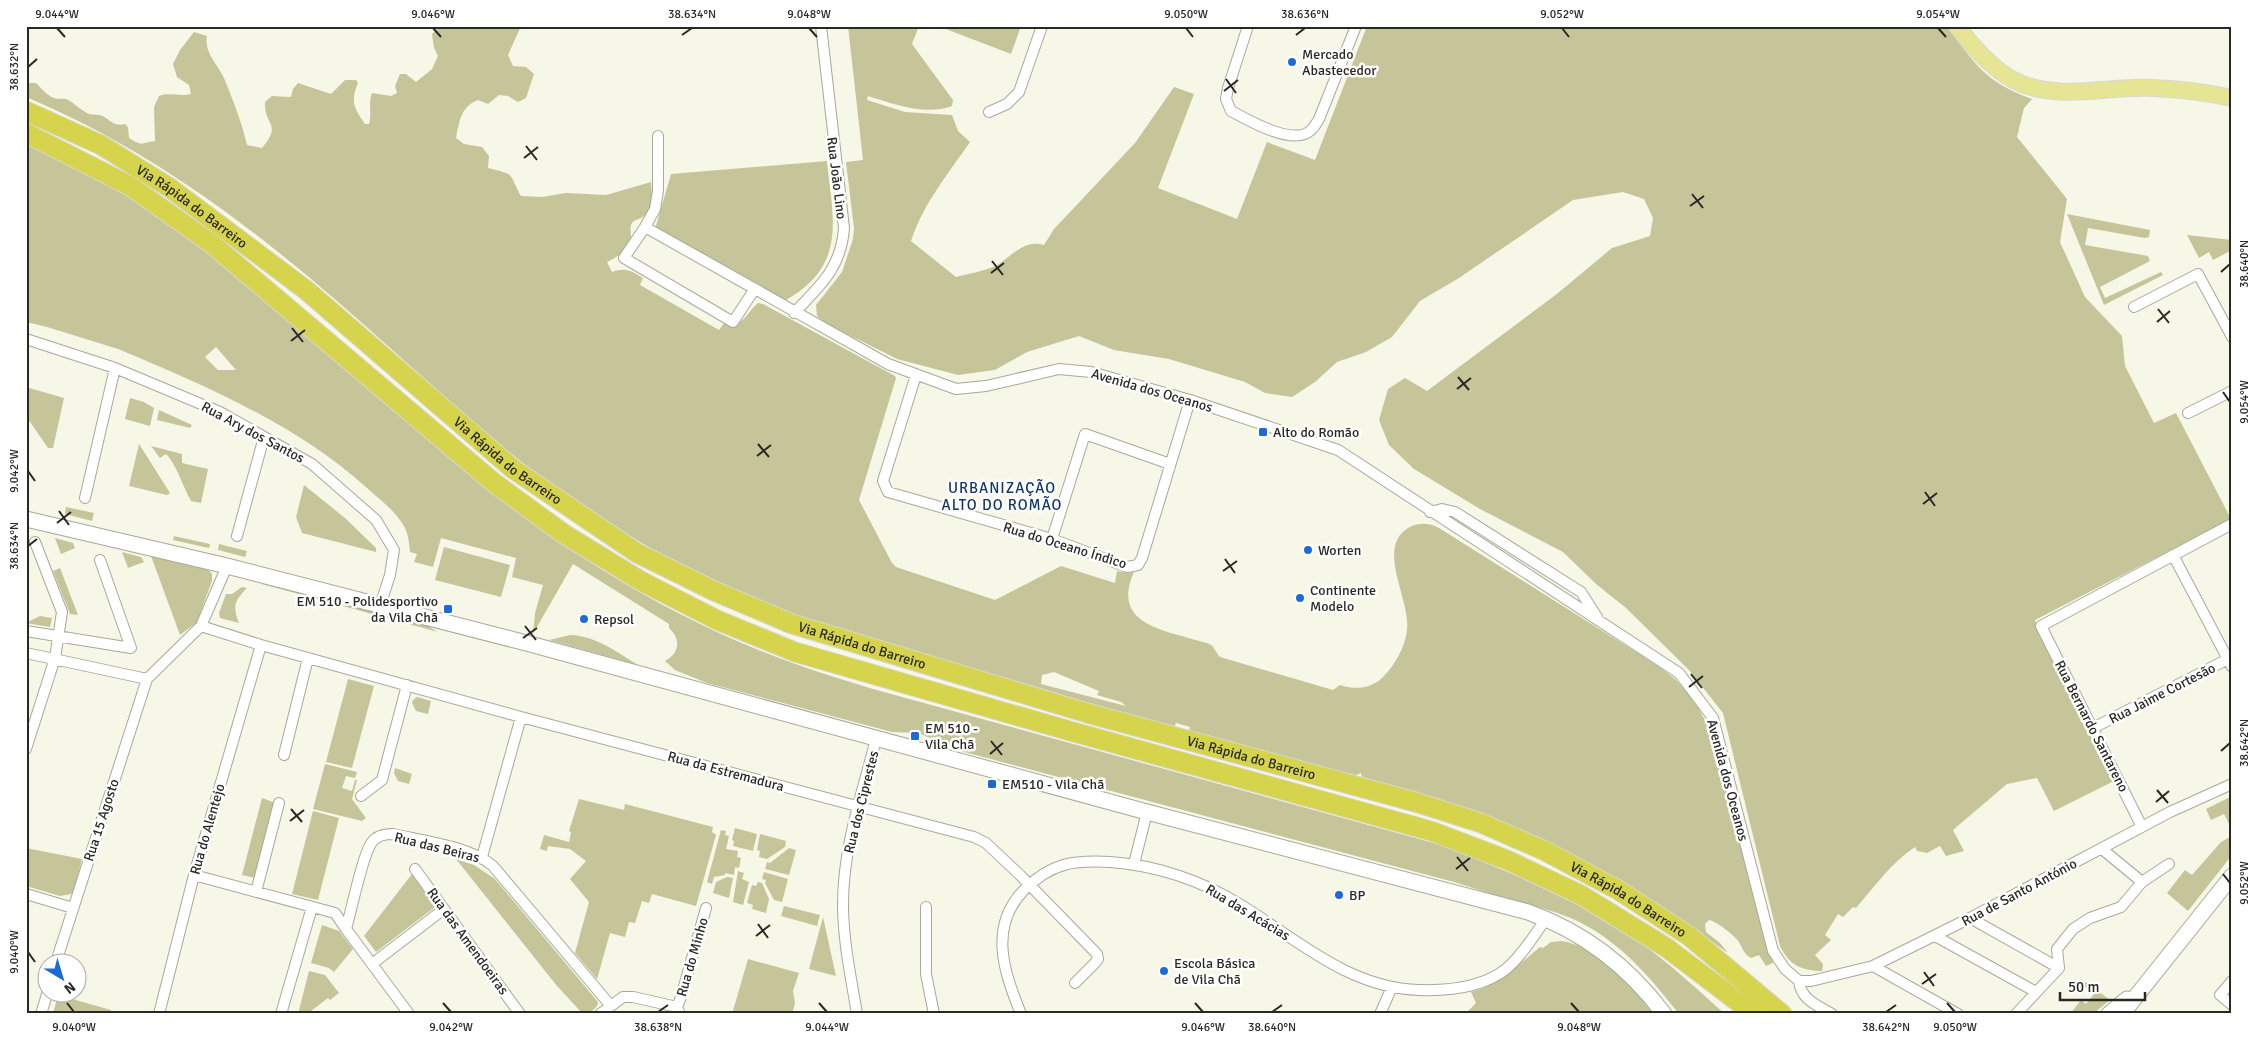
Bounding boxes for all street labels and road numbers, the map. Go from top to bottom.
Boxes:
street label: Rua João Lino [823,136,850,220]
street label: Via Rápida do Barreiro [133,161,251,252]
street label: Avenida dos Oceanos [1089,365,1214,416]
street label: Rua Ary dos Santos [198,398,307,467]
street label: Via Rápida do Barreiro [450,413,565,508]
street label: Rua do Oceano Índico [1001,519,1129,572]
street label: Via Rápida do Barreiro [796,618,928,673]
street label: Rua Bernardo Santareno [2051,658,2132,795]
street label: Rua Jaime Cortesão [2106,659,2218,728]
street label: Avenida dos Oceanos [1703,717,1752,843]
street label: Via Rápida do Barreiro [1185,732,1317,784]
street label: Rua da Estremadura [666,748,786,795]
street label: Rua dos Ciprestes [840,749,882,855]
street label: Rua 15 Agosto [80,777,123,863]
street label: Rua do Alentejo [186,782,229,877]
street label: Rua das Beiras [393,829,481,866]
street label: Rua de Santo António [1959,855,2080,930]
street label: Via Rápida do Barreiro [1567,858,1689,941]
street label: Rua das Acácias [1202,881,1293,944]
street label: Rua das Amendoeiras [423,885,512,998]
street label: Rua do Minho [673,916,712,999]

